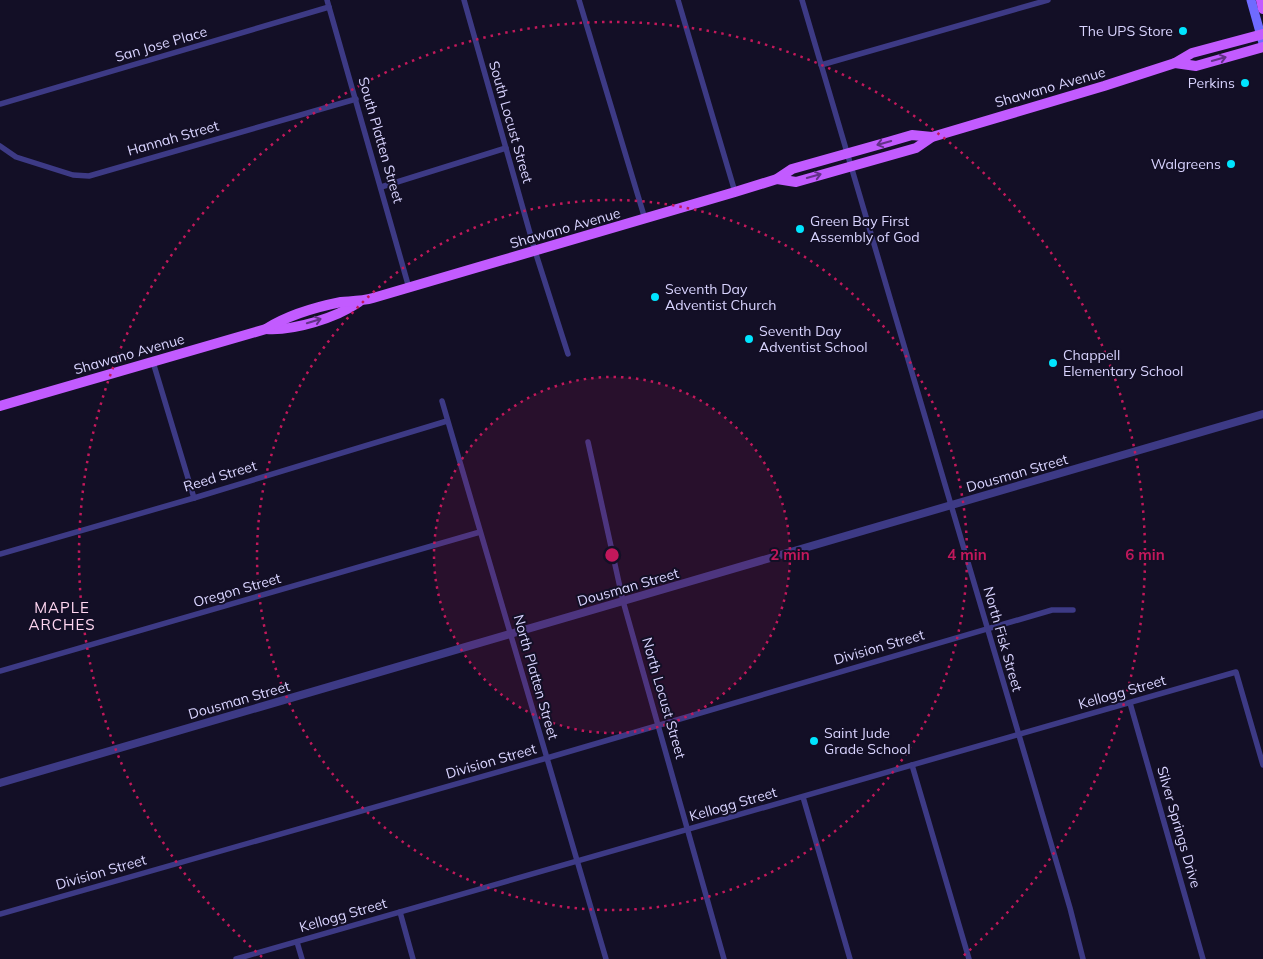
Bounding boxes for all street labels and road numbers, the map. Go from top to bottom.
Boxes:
street label: San Jose Place [113,22,209,66]
street label: South Locust Street [485,59,537,185]
street label: Shawano Avenue [993,63,1107,111]
street label: South Platten Street [354,75,408,205]
street label: Hannah Street [125,116,221,160]
street label: Shawano Avenue [508,204,622,252]
street label: Shawano Avenue [72,330,186,378]
street label: Dousman Street [964,450,1070,496]
street label: Reed Street [181,456,259,496]
street label: Dousman Street [575,564,681,610]
street label: Oregon Street [191,569,283,611]
street label: North Fisk Street [979,584,1027,694]
street label: North Platten Street [510,612,562,742]
street label: Division Street [832,625,926,669]
street label: North Locust Street [638,635,690,761]
street label: Kellogg Street [1076,671,1168,713]
street label: Dousman Street [186,677,292,723]
street label: Division Street [444,739,538,783]
street label: Silver Springs Drive [1153,764,1205,890]
street label: Kellogg Street [687,783,779,825]
street label: Division Street [54,850,148,894]
street label: Kellogg Street [297,894,389,936]

